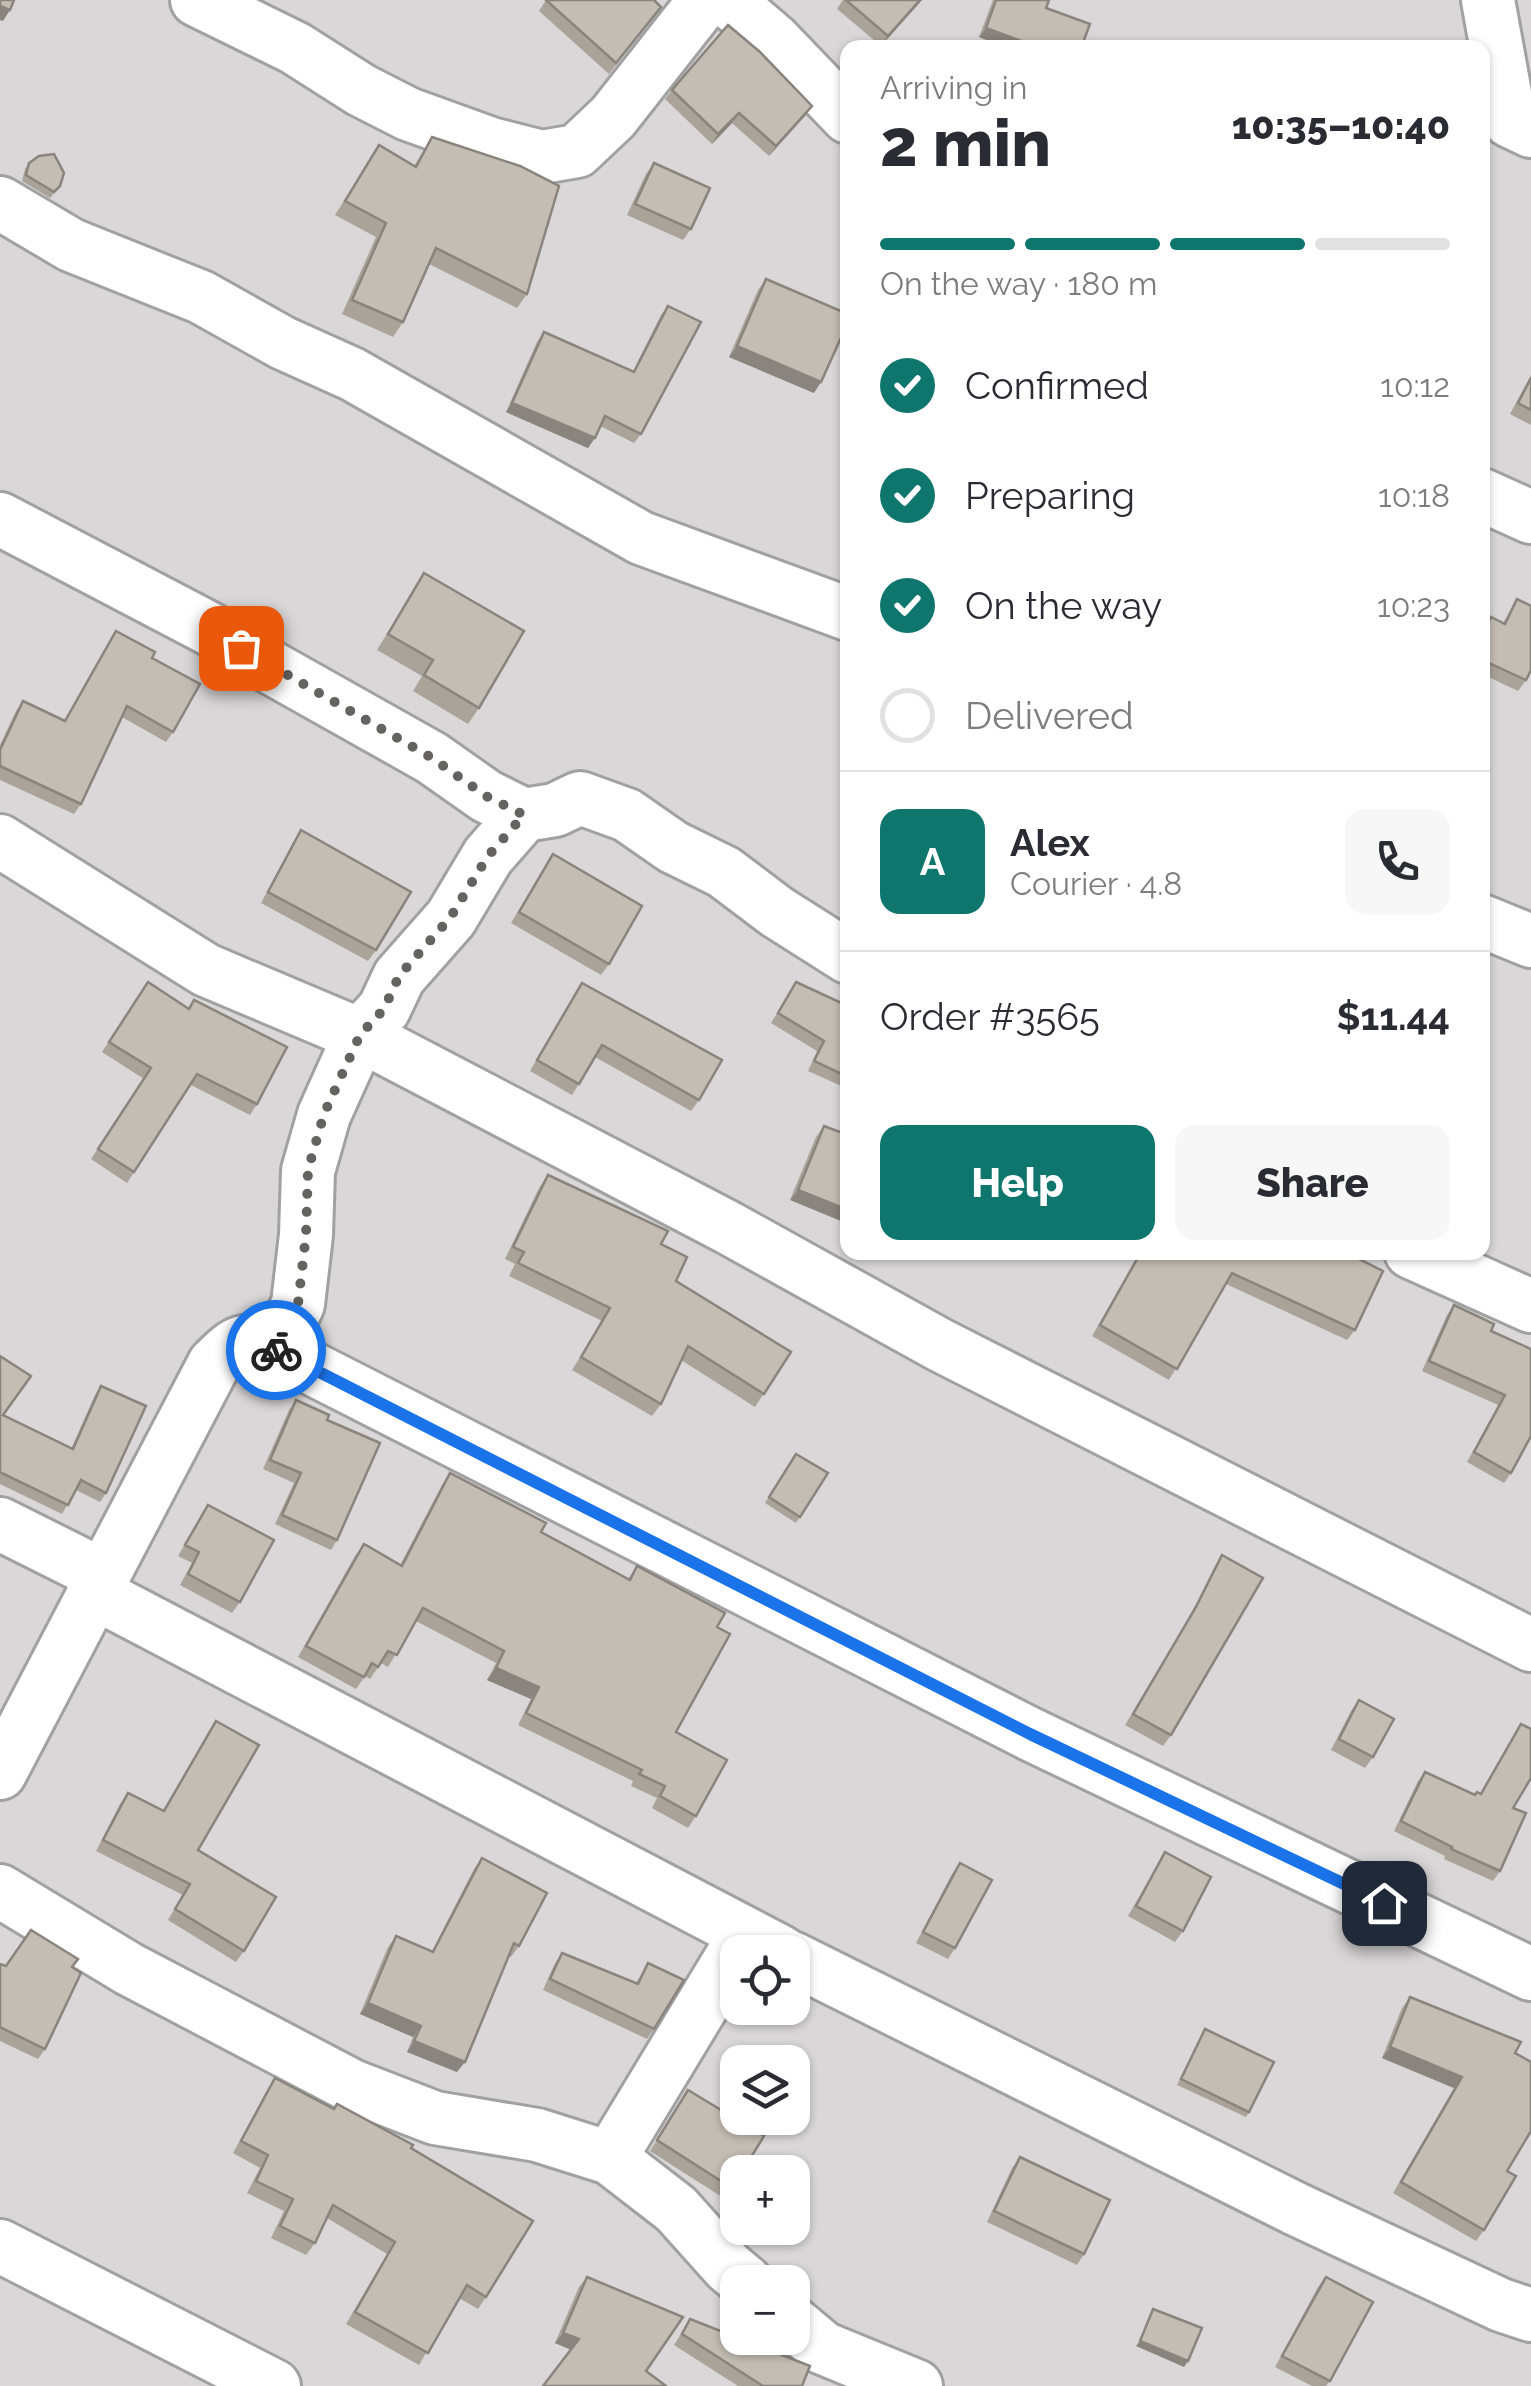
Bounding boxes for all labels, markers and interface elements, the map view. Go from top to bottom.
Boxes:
text: Arriving in [880,69,1027,106]
text: 10:35–10:40 [1232,103,1450,148]
text: 2 min [880,105,1051,181]
text: On the way · 180 m [880,265,1157,302]
icon: check [880,358,935,413]
text: Confirmed [965,363,1149,408]
text: 10:12 [1380,367,1450,404]
icon: check [880,468,935,523]
text: Preparing [965,473,1135,518]
text: 10:18 [1378,477,1450,514]
icon: check [880,578,935,633]
text: On the way [965,583,1162,628]
text: 10:23 [1377,587,1450,624]
pin [199,606,284,691]
icon: bag [214,621,269,676]
text: Delivered [965,693,1134,738]
button: phone [1345,809,1450,914]
text: Alex [1010,820,1090,865]
text: A [920,839,945,884]
text: Courier · 4.8 [1010,865,1182,902]
text: Order #3565 [880,994,1100,1039]
text: $11.44 [1336,994,1450,1039]
button: Help [880,1125,1155,1240]
button: Share [1175,1125,1450,1240]
courier [226,1300,326,1400]
icon: bike [249,1323,304,1378]
pin [1342,1861,1427,1946]
icon: home [1357,1876,1412,1931]
map controls [720,1935,810,2355]
button: locate [720,1935,810,2025]
button: layers [720,2045,810,2135]
button: + [720,2155,810,2245]
button: − [720,2265,810,2355]

